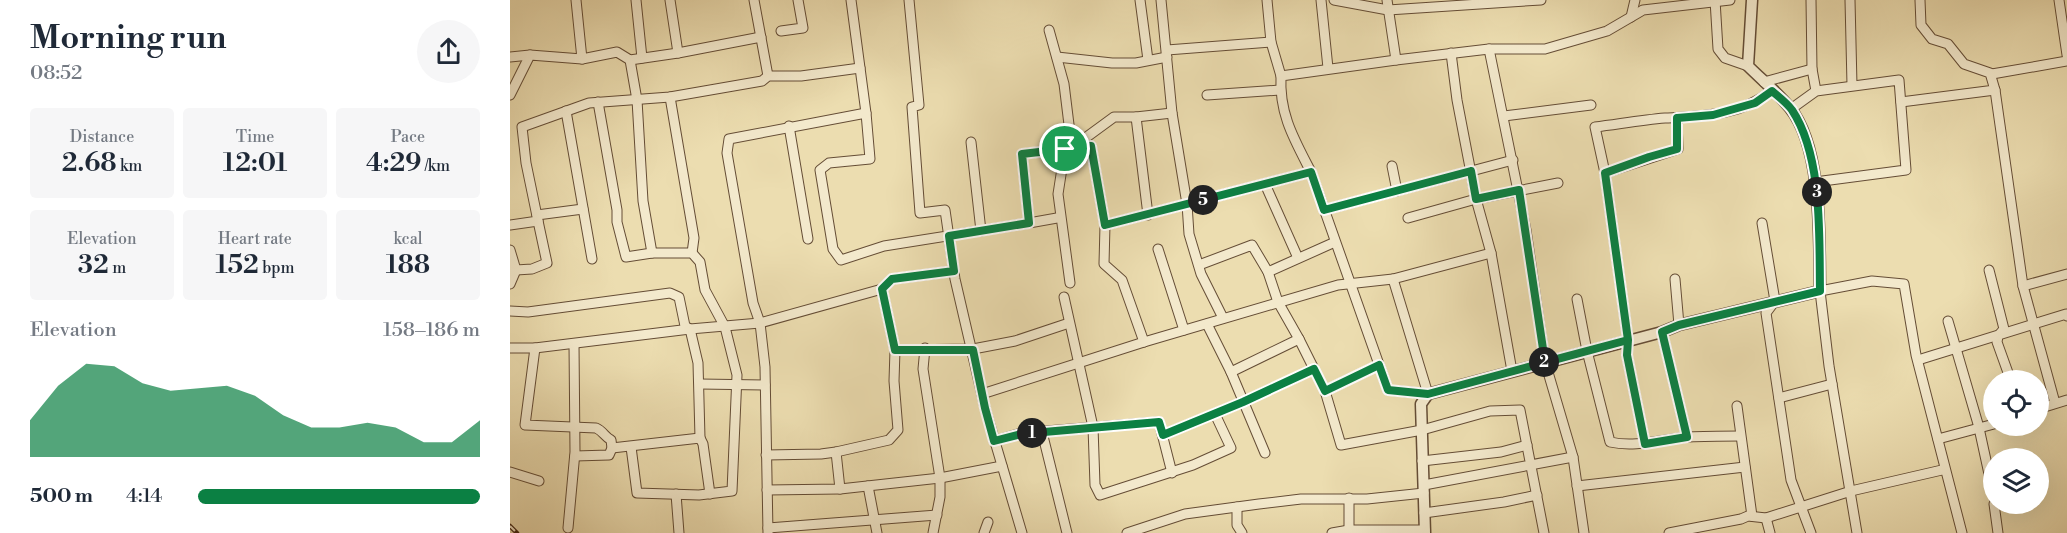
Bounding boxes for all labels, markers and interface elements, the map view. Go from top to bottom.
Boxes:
text: Morning run [30,18,227,59]
button: share [417,20,480,83]
text: 08:52 [30,61,82,86]
pin [1039,123,1090,174]
text: Distance [70,127,134,147]
text: Time [236,127,274,147]
text: Pace [391,127,425,147]
icon: arrive [1048,132,1081,165]
text: 2.68 [62,147,117,179]
text: 12:01 [223,147,287,179]
text: 4:29 [366,147,421,179]
text: km [117,156,142,176]
text: /km [421,156,450,176]
pin: 3 [1802,177,1832,207]
text: 3 [1812,182,1822,202]
pin: 5 [1188,185,1218,215]
text: 5 [1198,190,1208,210]
text: Elevation [67,229,137,249]
text: Heart rate [218,229,292,249]
text: kcal [393,229,423,249]
text: 32 [78,249,109,281]
text: 152 [215,249,259,281]
text: 188 [386,249,430,281]
text: m [109,258,126,278]
text: bpm [259,258,295,278]
text: Elevation [30,318,117,343]
text: 158–186 m [383,318,480,343]
pin: 2 [1529,347,1559,377]
text: 2 [1539,352,1549,372]
map controls [1983,370,2049,514]
button: locate [1983,370,2049,436]
pin: 1 [1017,418,1047,448]
text: 1 [1028,423,1036,443]
button: layers [1983,448,2049,514]
text: 500 m [30,484,93,509]
text: 4:14 [126,484,162,509]

